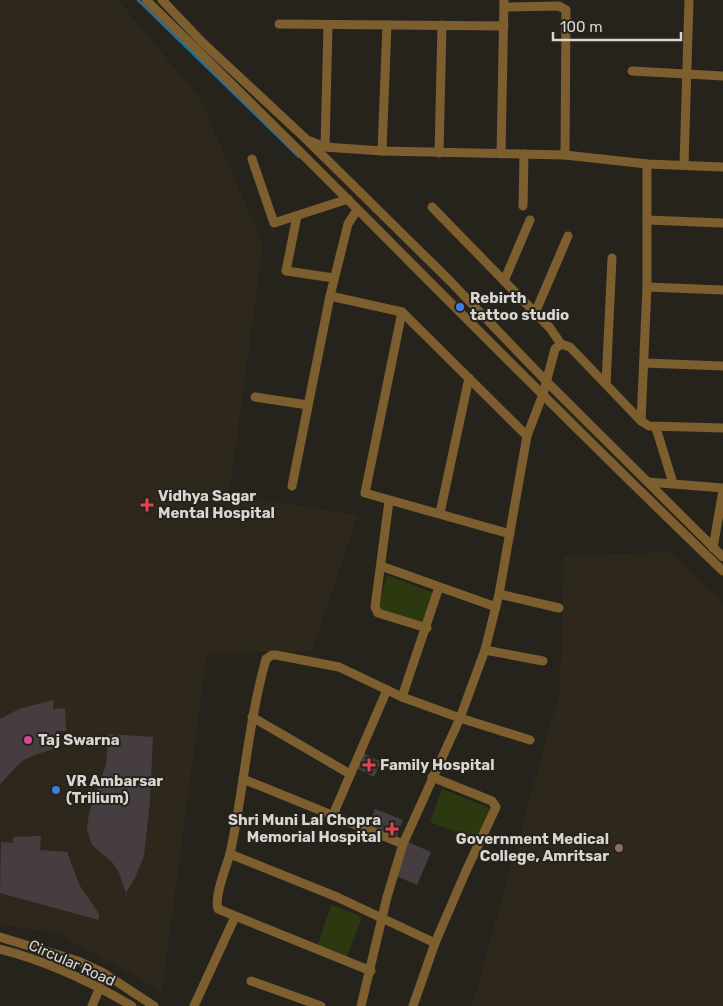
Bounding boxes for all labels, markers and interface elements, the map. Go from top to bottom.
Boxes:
scale bar [553,10,680,42]
text: 100 m [560,18,602,36]
place label: Rebirth tattoo studio [470,289,569,324]
marker: Rebirth tattoo studio [454,301,466,313]
place label: Vidhya Sagar Mental Hospital [158,487,275,522]
marker: Vidhya Sagar Mental Hospital [140,498,154,512]
place label: Taj Swarna [38,731,120,749]
marker: Taj Swarna [22,734,34,746]
place label: Family Hospital [380,756,494,774]
marker: Family Hospital [362,758,376,772]
place label: VR Ambarsar (Trilium) [66,772,163,807]
marker: VR Ambarsar (Trilium) [50,784,62,796]
place label: Shri Muni Lal Chopra Memorial Hospital [228,811,381,846]
marker: Shri Muni Lal Chopra Memorial Hospital [385,822,399,836]
place label: Government Medical College, Amritsar [456,830,609,865]
marker: Government Medical College, Amritsar [613,842,625,854]
street label: Circular Road [26,936,118,990]

